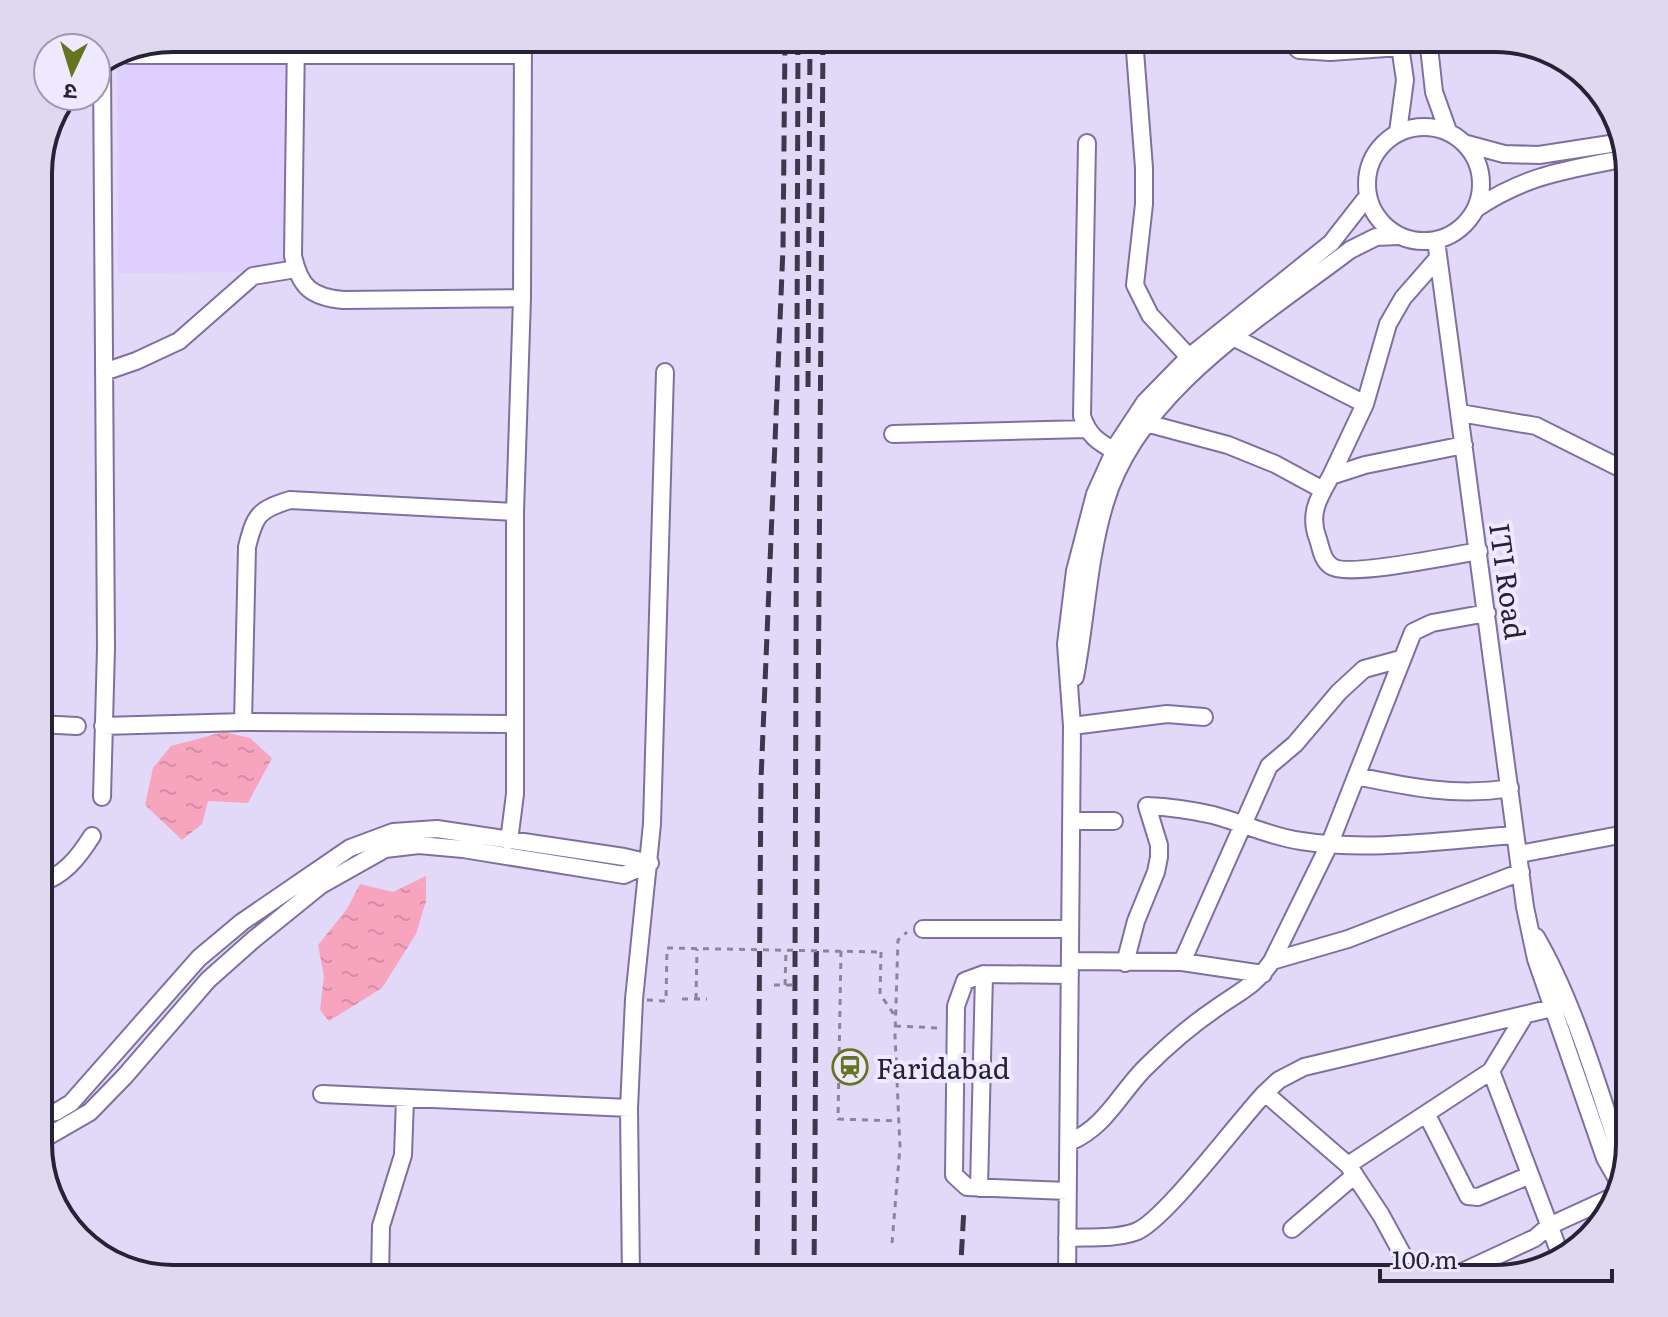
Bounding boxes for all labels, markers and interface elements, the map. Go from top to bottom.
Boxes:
north arrow [32,32,112,112]
text: उ [62,76,78,110]
street label: ITI Road [1480,520,1538,642]
place label: Faridabad [876,1046,1010,1088]
station icon: Faridabad [831,1048,869,1086]
scale bar [1380,1233,1612,1283]
text: 100 m [1392,1241,1458,1276]

